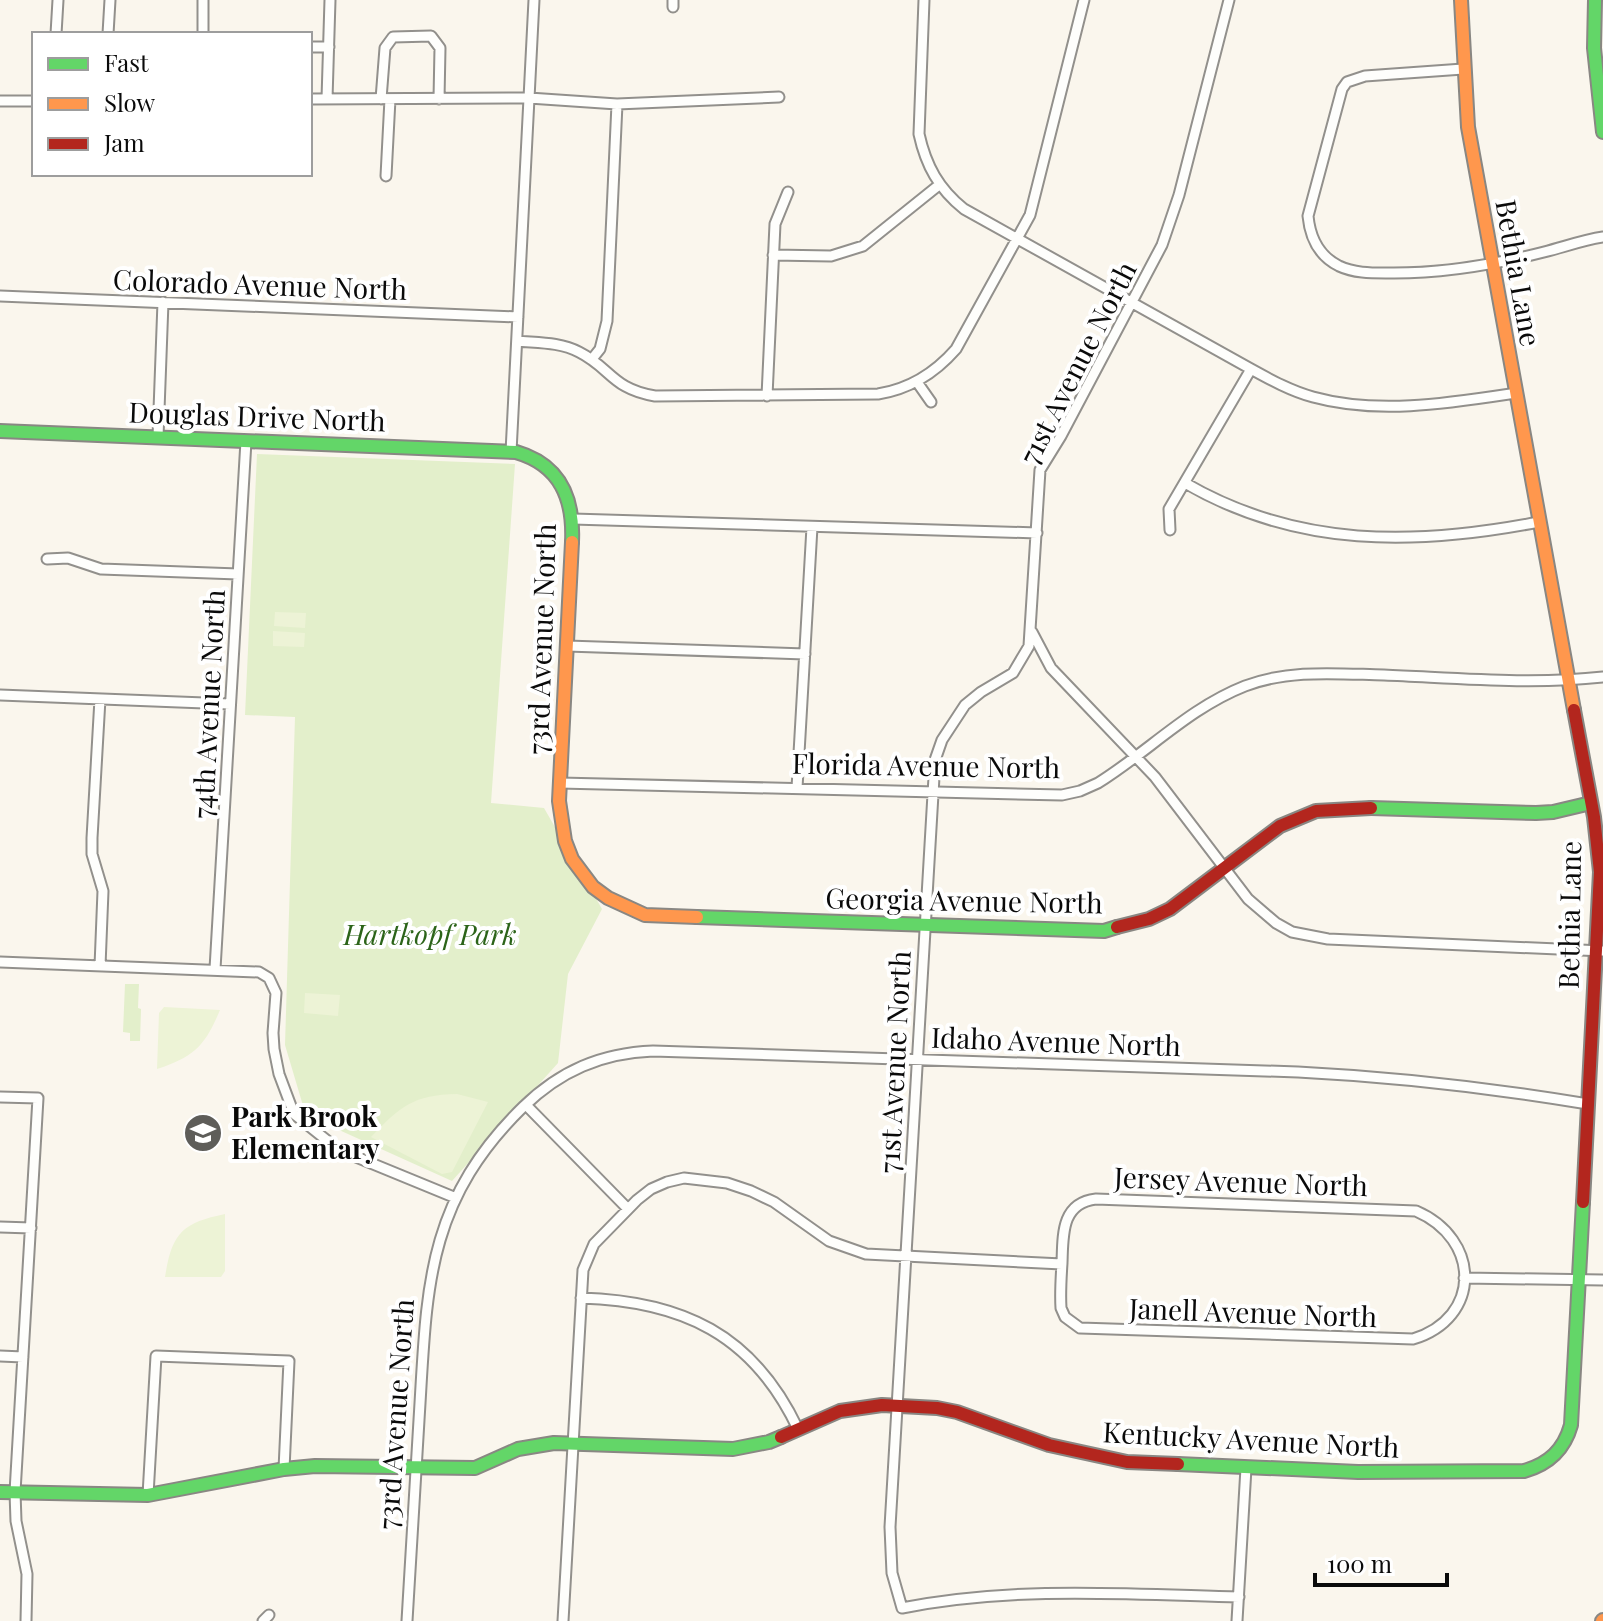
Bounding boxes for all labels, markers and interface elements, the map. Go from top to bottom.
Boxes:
legend [32,32,312,176]
text: Fast [104,46,149,78]
text: Slow [104,86,156,118]
text: Jam [103,126,145,158]
street label: Bethia Lane [1488,197,1551,349]
street label: 71st Avenue North [1010,254,1144,470]
street label: Colorado Avenue North [112,260,408,307]
street label: Douglas Drive North [128,393,387,438]
street label: 73rd Avenue North [518,522,563,755]
street label: 74th Avenue North [183,588,232,819]
street label: Florida Avenue North [792,744,1061,785]
street label: Bethia Lane [1549,841,1588,989]
street label: Georgia Avenue North [825,879,1103,920]
park label: Hartkopf Park [342,915,517,952]
street label: 71st Avenue North [869,949,918,1174]
street label: Idaho Avenue North [931,1018,1182,1063]
place label: Park Brook Elementary [231,1097,380,1166]
school or university icon: Park Brook Elementary [182,1112,224,1154]
street label: Jersey Avenue North [1113,1158,1369,1203]
street label: Janell Avenue North [1127,1289,1378,1334]
street label: 73rd Avenue North [368,1297,421,1530]
street label: Kentucky Avenue North [1102,1412,1401,1465]
scale bar [1315,1537,1447,1587]
text: 100 m [1327,1547,1392,1579]

